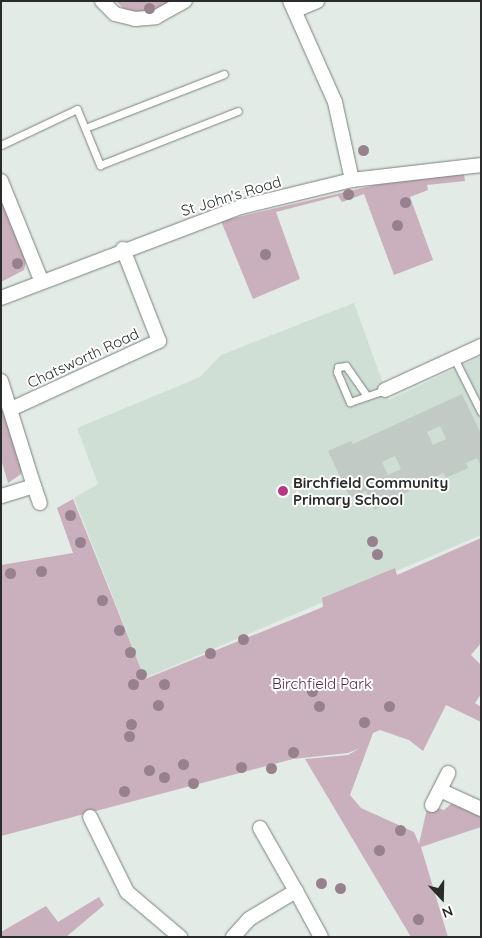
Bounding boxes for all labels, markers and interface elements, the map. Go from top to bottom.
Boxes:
street label: St John's Road [179,172,283,220]
street label: Chatsworth Road [24,324,142,392]
place label: Birchfield Community Primary School [293,473,448,508]
marker: Birchfield Community Primary School [277,485,289,497]
park label: Birchfield Park [272,675,372,693]
north arrow [417,873,467,923]
text: N [439,902,455,922]

